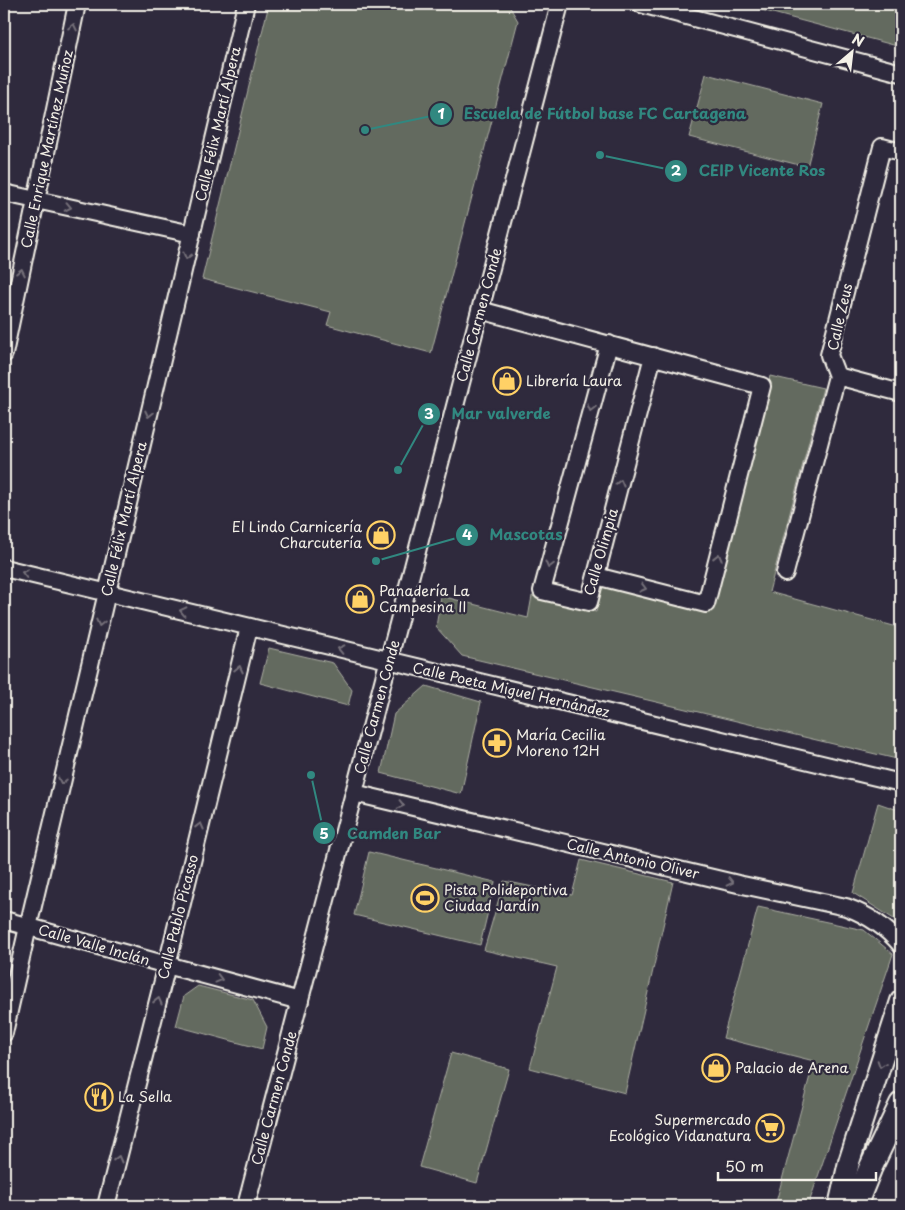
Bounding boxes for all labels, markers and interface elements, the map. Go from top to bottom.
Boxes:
one-way arrow [67,23,77,32]
north arrow [828,28,878,78]
text: N [849,28,868,52]
street label: Calle Félix Martí Alpera [189,43,246,203]
street label: Calle Enrique Martínez Muñoz [15,48,78,250]
callout: Escuela de Fútbol base FC Cartagena [428,99,756,129]
text: 1 [437,101,445,124]
text: Escuela de Fútbol base FC Cartagena [464,101,747,124]
callout: CEIP Vicente Ros [663,156,836,186]
text: 2 [671,158,682,181]
text: CEIP Vicente Ros [699,158,825,181]
one-way arrow [64,201,73,212]
street label: Calle Carmen Conde [450,245,507,384]
one-way arrow [182,251,193,260]
one-way arrow [15,267,26,276]
street label: Calle Zeus [822,281,857,353]
shop icon: Librería Laura [492,366,522,396]
place label: Librería Laura [526,370,622,391]
callout: Mar valverde [416,399,562,429]
text: 3 [424,401,434,424]
text: Mar valverde [451,401,551,424]
one-way arrow [587,404,597,412]
one-way arrow [144,409,155,418]
street label: Calle Félix Martí Alpera [95,438,152,598]
one-way arrow [614,479,625,488]
street label: Calle Olimpia [578,506,623,598]
place label: El Lindo Carnicería Charcutería [232,516,362,553]
shop icon: El Lindo Carnicería Charcutería [366,520,396,550]
callout: Mascotas [455,520,573,550]
text: 4 [462,522,472,545]
text: Mascotas [489,522,563,545]
one-way arrow [713,553,723,561]
one-way arrow [545,561,555,569]
one-way arrow [21,568,30,579]
place label: Panadería La Campesina II [379,580,471,617]
one-way arrow [639,582,648,593]
shop icon: Panadería La Campesina II [345,584,375,614]
one-way arrow [179,606,188,617]
one-way arrow [95,618,106,627]
street label: Calle Carmen Conde [348,637,405,776]
one-way arrow [337,644,346,655]
street label: Calle Poeta Miguel Hernández [411,657,612,722]
one-way arrow [233,664,244,673]
place label: María Cecilia Moreno 12H [516,724,606,761]
pharmacy icon: María Cecilia Moreno 12H [482,728,512,758]
one-way arrow [57,777,68,786]
one-way arrow [397,799,406,810]
callout: Camden Bar [311,818,452,848]
text: 5 [319,821,329,844]
text: Camden Bar [347,821,441,844]
one-way arrow [194,822,205,831]
street label: Calle Antonio Oliver [565,833,702,884]
street label: Calle Pablo Picasso [152,852,203,981]
one-way arrow [725,876,734,887]
place label: Pista Polideportiva Ciudad Jardín [444,879,568,916]
sports icon: Pista Polideportiva Ciudad Jardín [410,883,440,913]
street label: Calle Valle Inclán [36,919,152,970]
one-way arrow [215,974,223,984]
one-way arrow [152,998,162,1006]
street label: Calle Carmen Conde [245,1028,302,1167]
shop icon: Palacio de Arena [701,1053,731,1083]
place label: Palacio de Arena [735,1057,849,1078]
one-way arrow [877,1060,887,1068]
restaurant icon: La Sella [84,1082,114,1112]
place label: La Sella [118,1086,172,1107]
place label: Supermercado Ecológico Vidanatura [609,1109,751,1146]
supermarket icon: Supermercado Ecológico Vidanatura [755,1113,785,1143]
scale bar [718,1150,875,1182]
one-way arrow [112,1154,123,1163]
text: 50 m [725,1154,764,1177]

